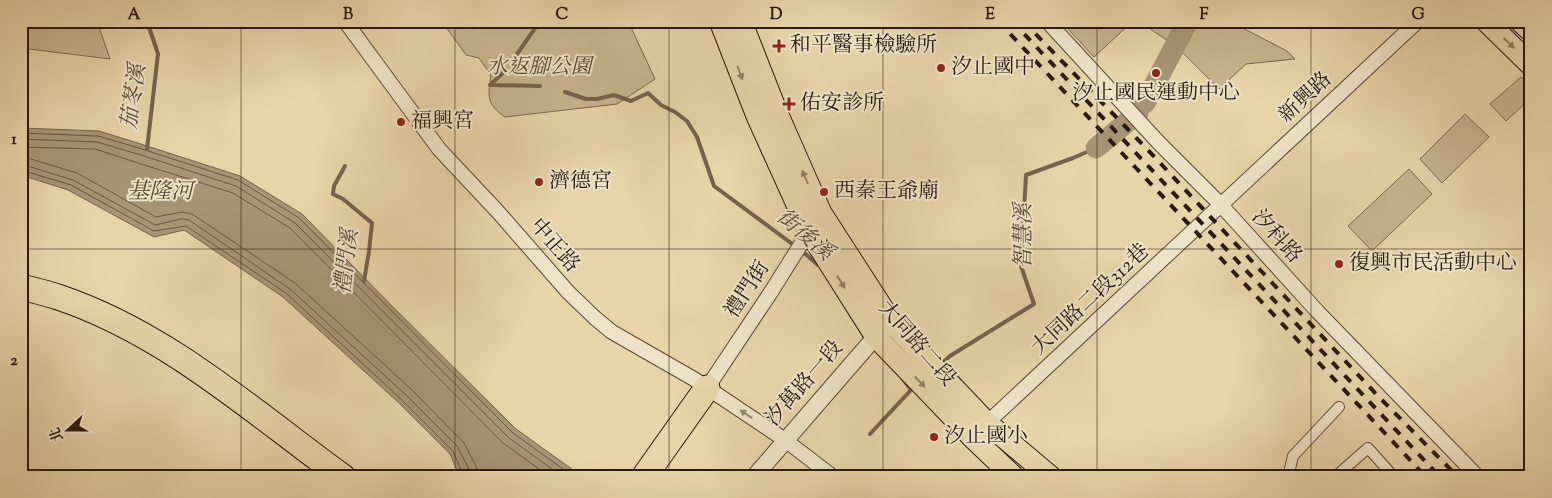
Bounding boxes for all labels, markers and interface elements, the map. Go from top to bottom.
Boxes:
text: A [128,4,141,27]
text: B [343,4,353,27]
text: C [556,4,569,27]
text: D [770,4,783,27]
text: E [985,4,995,27]
text: F [1200,4,1209,27]
text: G [1411,4,1425,27]
place label: 和平醫事檢驗所 [790,31,937,61]
one-way arrow [1502,37,1514,49]
marker: 和平醫事檢驗所 [772,39,786,53]
park label: 水返腳公園 [487,53,594,83]
place label: 汐止國中 [951,53,1035,83]
water label: 茄苳溪 [115,60,156,132]
marker: 汐止國中 [935,62,947,74]
one-way arrow [737,66,744,81]
street label: 新興路 [1273,66,1339,130]
marker: 汐止國民運動中心 [1150,67,1162,79]
place label: 汐止國民運動中心 [1072,79,1240,109]
place label: 佑安診所 [800,89,884,119]
marker: 佑安診所 [782,97,796,111]
place label: 福興宮 [411,107,474,137]
marker: 福興宮 [395,116,407,128]
text: 1 [11,129,17,152]
place label: 濟德宮 [549,167,612,197]
one-way arrow [801,170,809,184]
marker: 濟德宮 [533,176,545,188]
water label: 基隆河 [127,177,197,209]
place label: 西秦王爺廟 [834,177,939,207]
marker: 西秦王爺廟 [818,186,830,198]
water label: 智慧溪 [1009,201,1041,269]
water label: 街後溪 [768,203,841,271]
street label: 汐科路 [1244,204,1308,270]
street label: 中正路 [522,212,586,280]
water label: 禮門溪 [328,225,368,297]
street label: 大同路二段312巷 [1025,237,1157,363]
place label: 復興市民活動中心 [1349,249,1517,279]
street label: 禮門街 [718,255,778,325]
marker: 復興市民活動中心 [1333,258,1345,270]
one-way arrow [836,276,846,289]
street label: 大同路二段 [870,295,962,393]
street label: 汐萬路一段 [759,335,851,433]
text: 2 [10,350,18,373]
one-way arrow [914,376,926,388]
north arrow [42,406,92,456]
one-way arrow [739,409,752,419]
place label: 汐止國小 [944,422,1028,452]
text: 北 [46,424,70,444]
marker: 汐止國小 [928,431,940,443]

